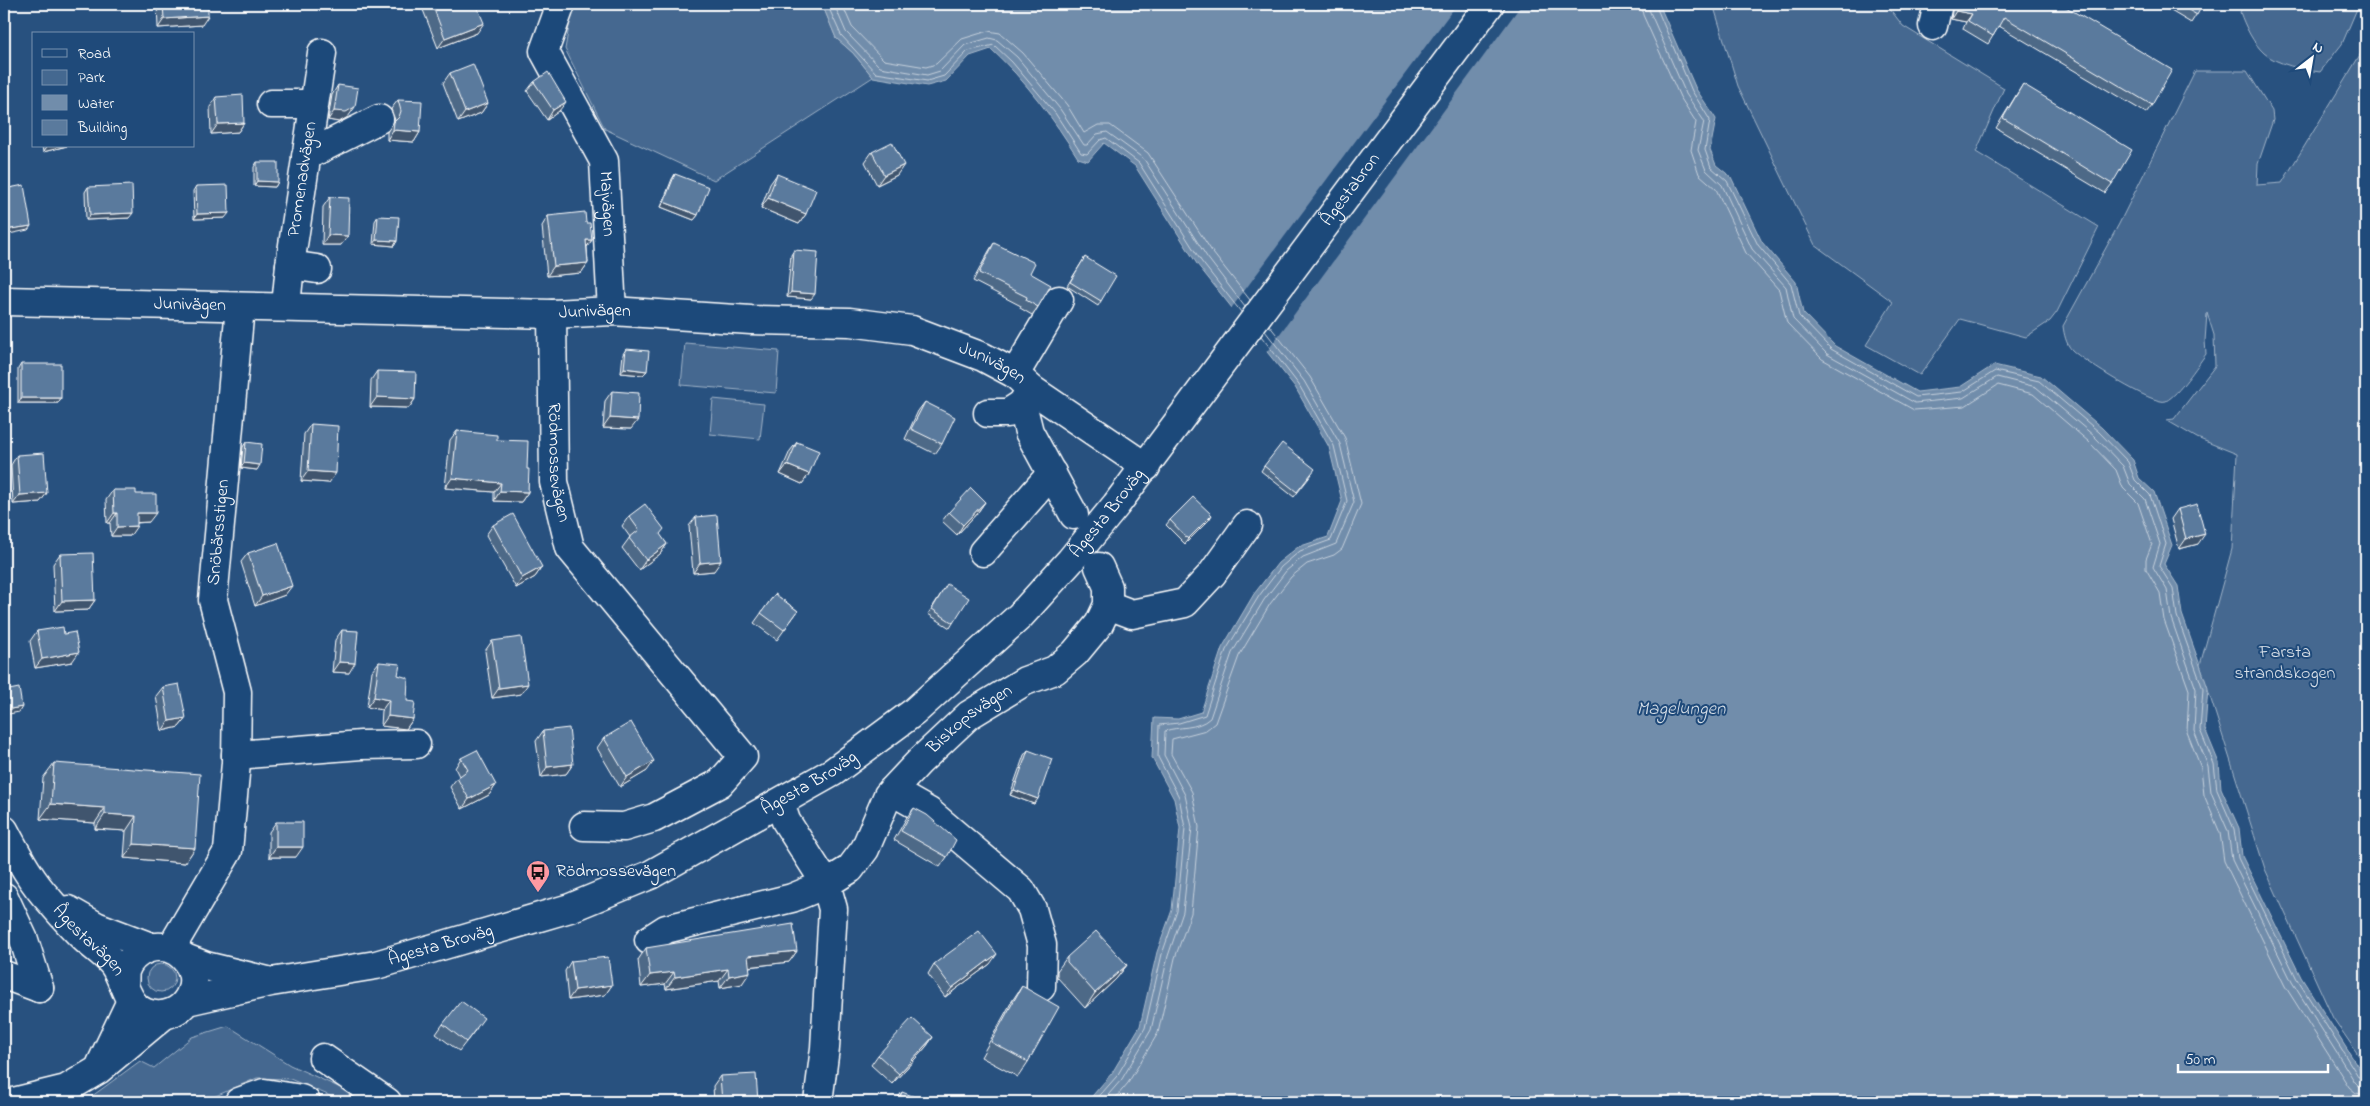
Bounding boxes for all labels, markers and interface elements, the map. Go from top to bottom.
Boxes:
legend [32,32,195,148]
north arrow [2288,32,2338,82]
text: N [2308,37,2327,60]
text: Road [78,43,111,65]
text: Park [78,67,106,89]
text: Water [78,93,114,115]
text: Building [77,117,127,140]
street label: Promenadvägen [281,120,325,239]
street label: Ågestabron [1315,148,1387,232]
street label: Majvägen [592,170,621,237]
street label: Junivägen [154,292,227,320]
street label: Junivägen [558,298,632,327]
street label: Junivägen [955,336,1032,391]
street label: Rödmossevägen [540,403,576,525]
street label: Ågesta Broväg [1064,463,1152,564]
street label: Snöbärsstigen [201,478,237,586]
park label: Farsta strandskogen [2235,640,2336,688]
street label: Biskopsvägen [921,678,1018,761]
water label: Magelungen [1637,696,1726,724]
street label: Ågesta Broväg [757,745,864,823]
bus stop icon: Rödmossevägen [525,859,551,893]
place label: Rödmossevägen [556,859,676,886]
street label: Ågestavägen [45,899,131,981]
street label: Ågesta Broväg [385,918,497,974]
scale bar [2178,1041,2328,1073]
text: 50 m [2185,1049,2216,1071]

